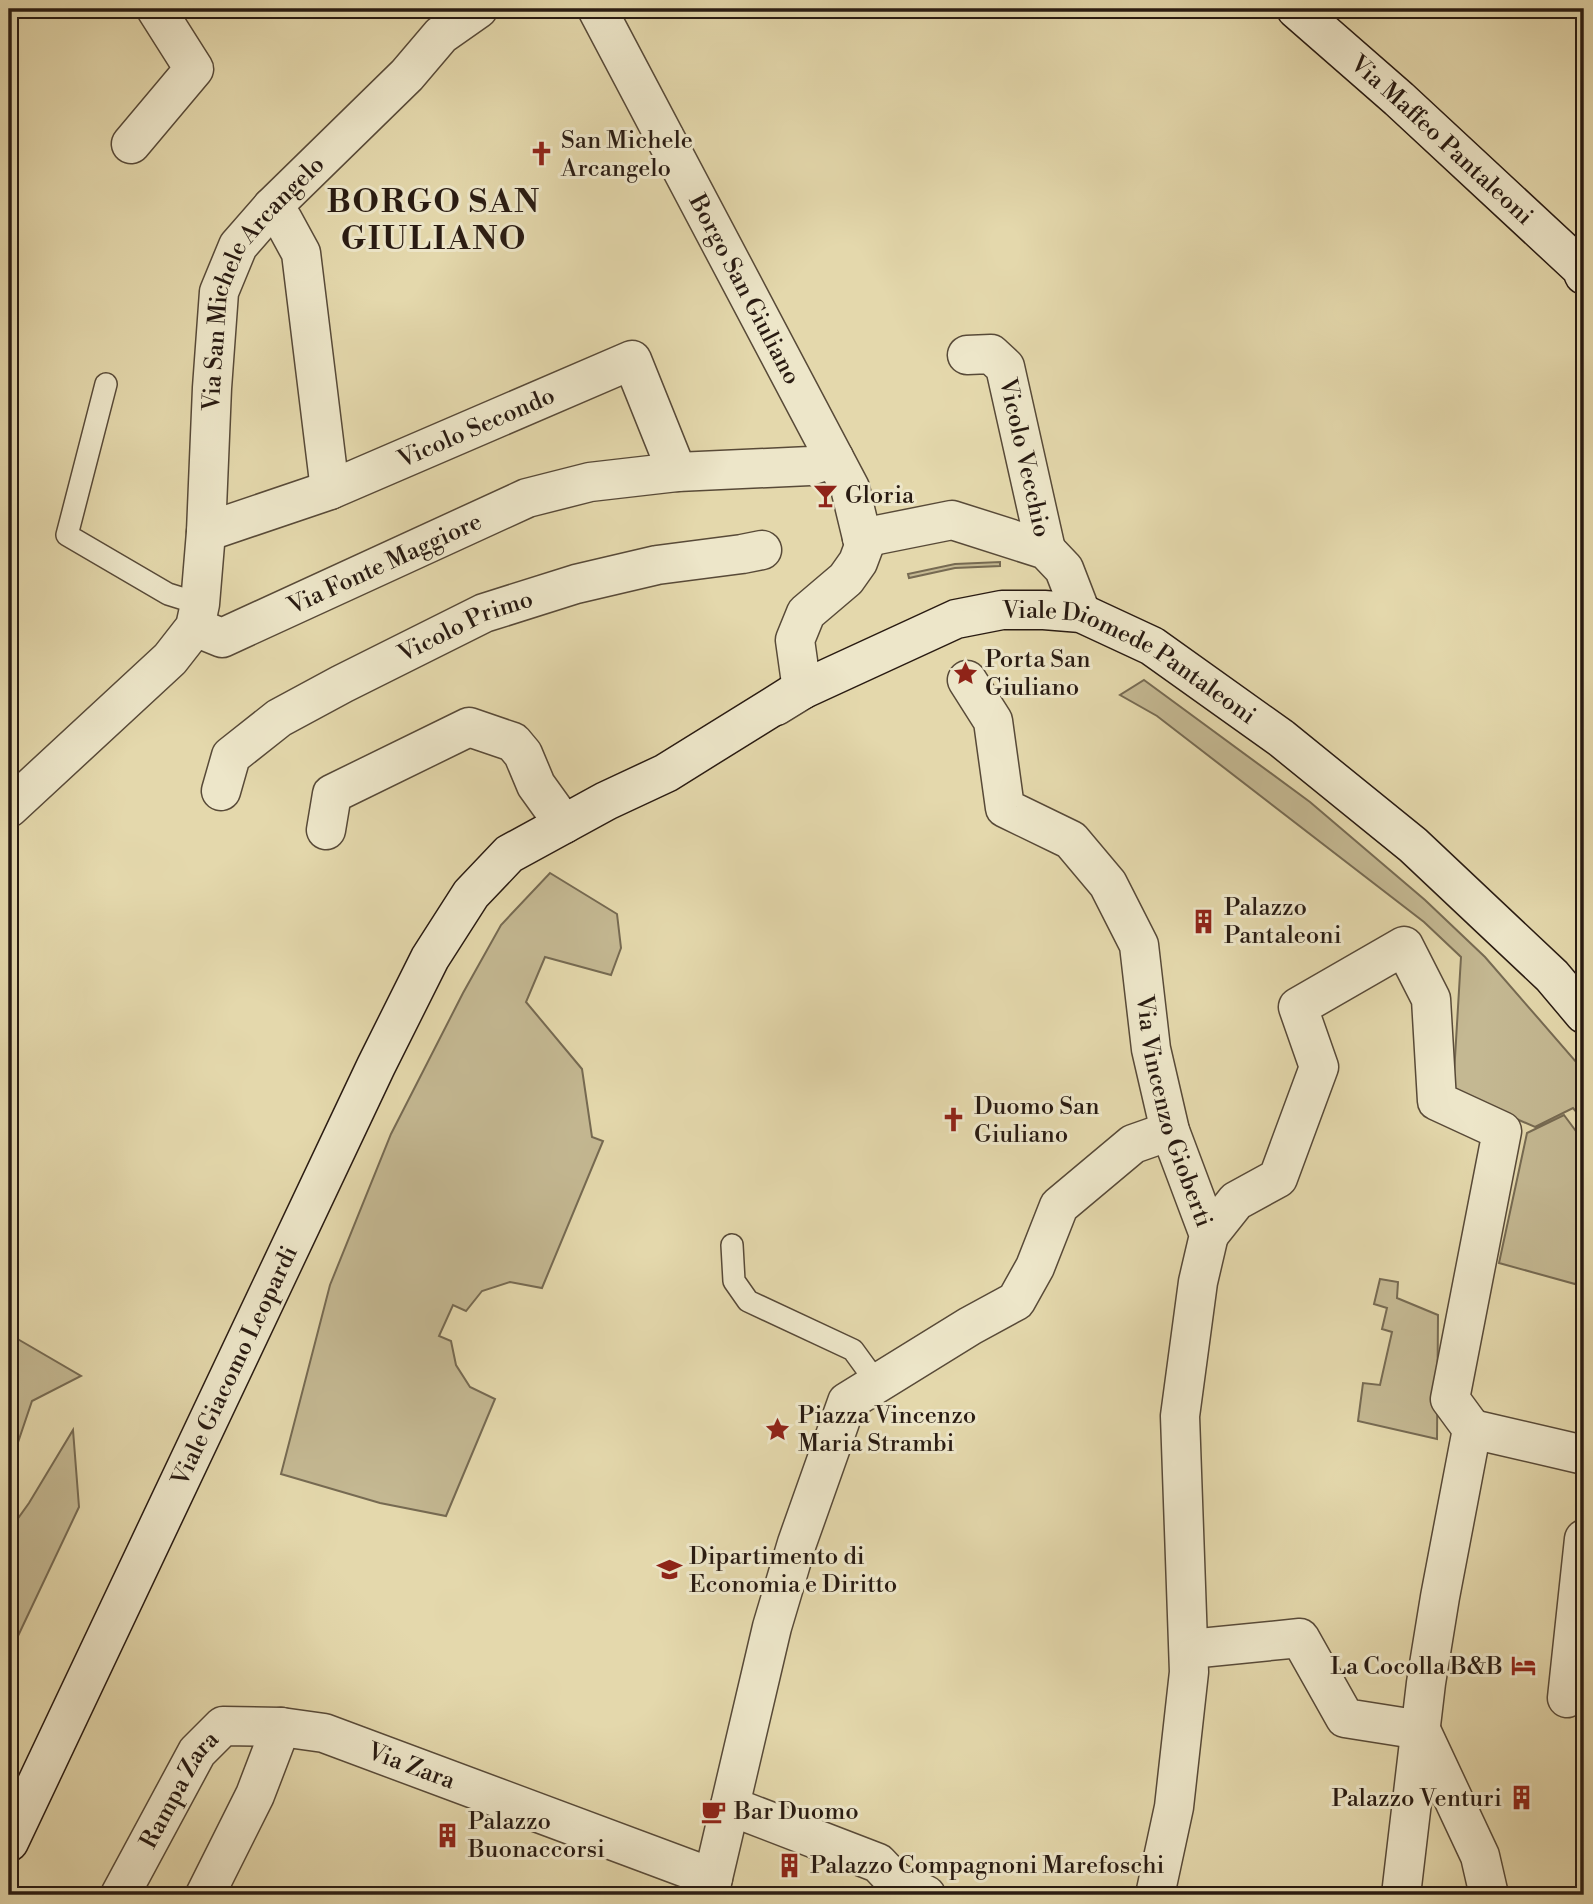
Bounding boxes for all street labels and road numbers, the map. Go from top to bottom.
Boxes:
street label: Via Maffeo Pantaleoni [1343,49,1539,232]
street label: Via San Michele Arcangelo [197,150,331,412]
street label: Borgo San Giuliano [681,189,807,390]
street label: Vicolo Vecchio [992,375,1057,540]
street label: Vicolo Secondo [393,381,560,475]
street label: Via Fonte Maggiore [282,507,487,622]
street label: Vicolo Primo [393,585,537,670]
street label: Viale Diomede Pantaleoni [1001,596,1262,731]
street label: Via Vincenzo Gioberti [1129,993,1219,1232]
street label: Viale Giacomo Leopardi [165,1241,305,1492]
street label: Rampa Zara [134,1724,226,1854]
street label: Via Zara [362,1736,460,1797]

